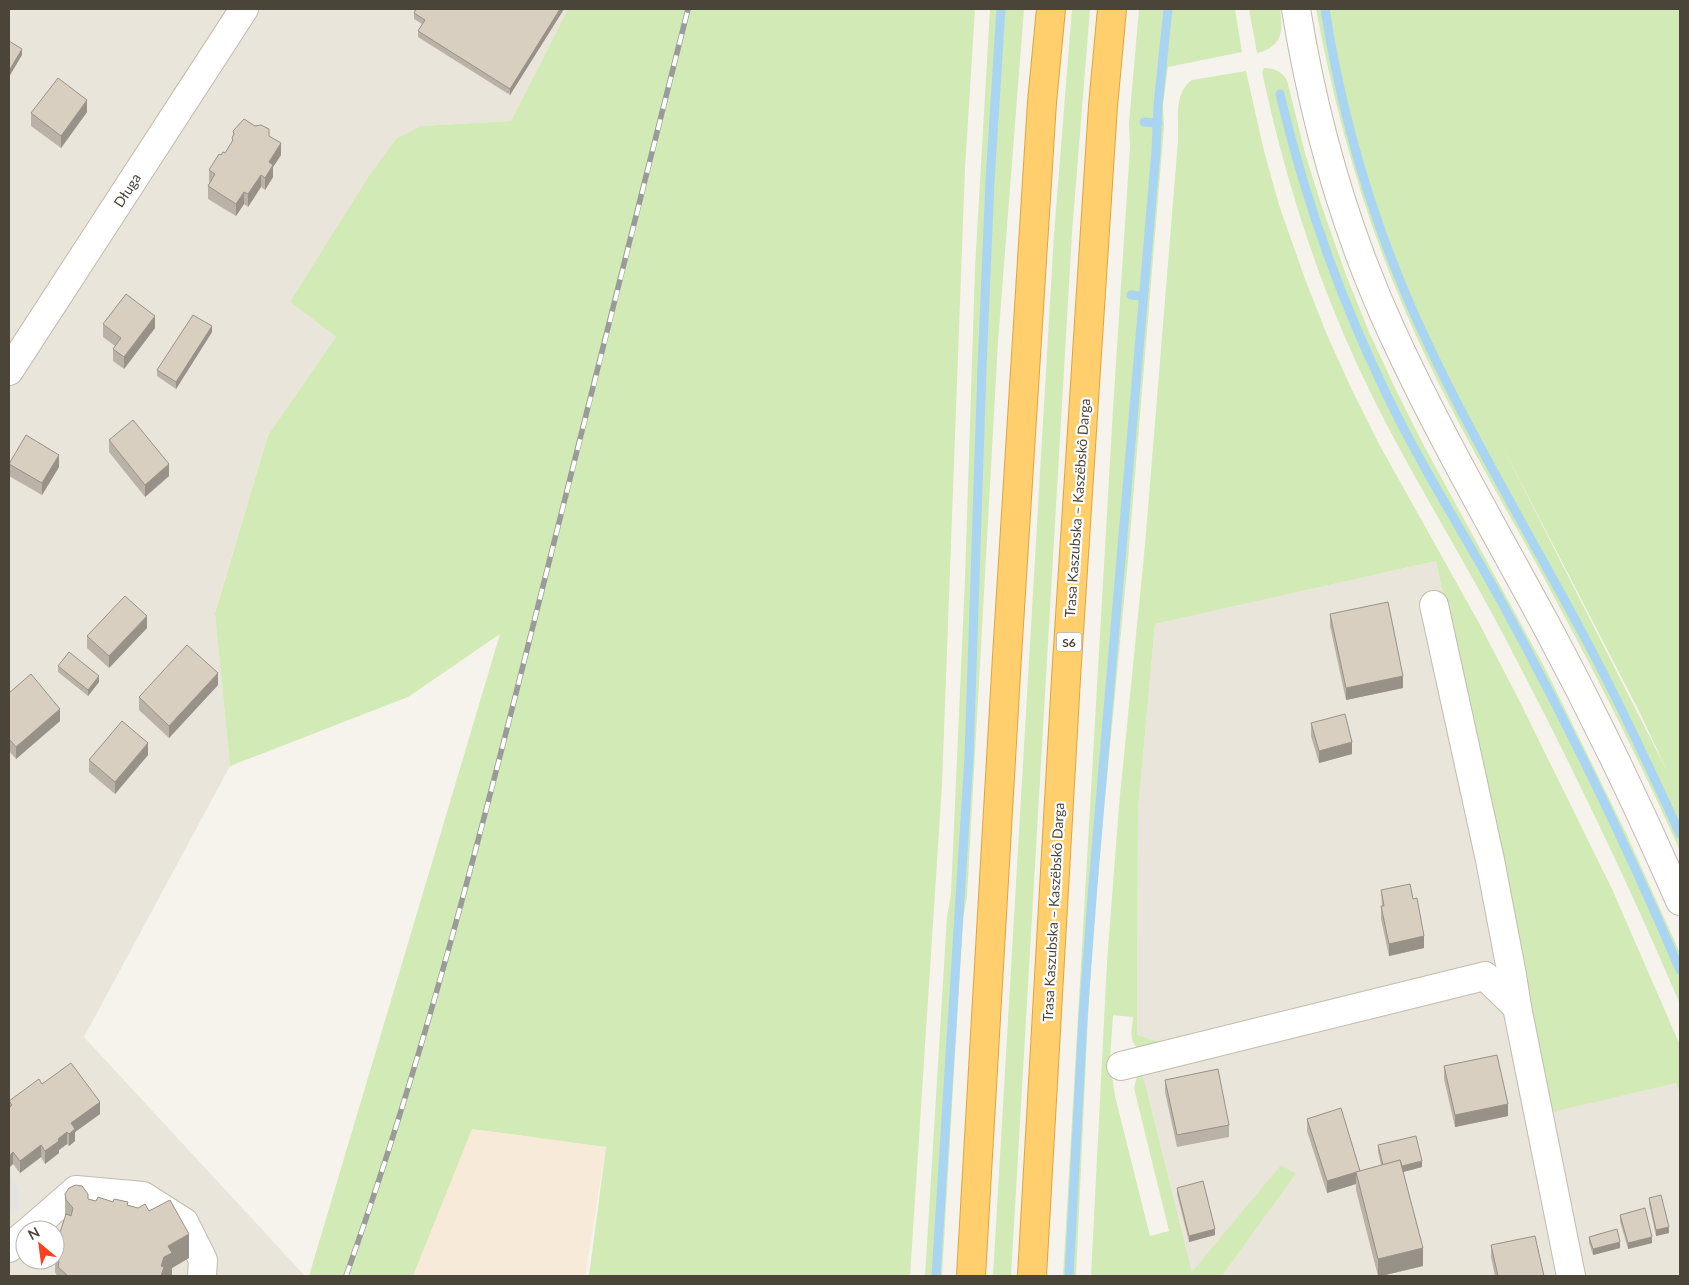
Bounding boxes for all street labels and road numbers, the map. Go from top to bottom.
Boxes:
street label: Długa [110,170,144,210]
street label: Trasa Kaszubska – Kaszëbskô Darga [1061,398,1093,618]
road number: S6 [1056,632,1082,652]
street label: Trasa Kaszubska – Kaszëbskô Darga [1039,802,1067,1022]

